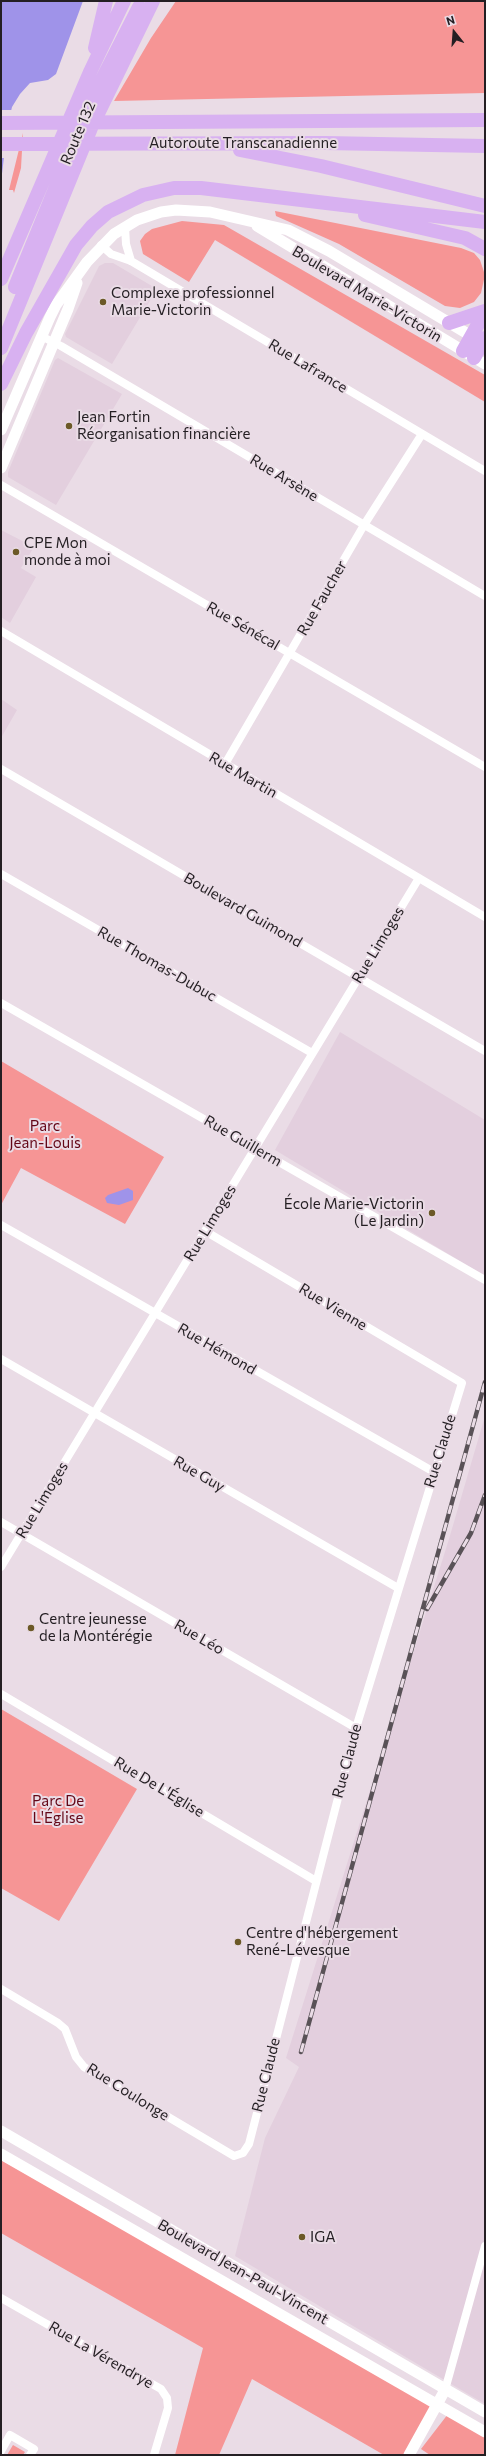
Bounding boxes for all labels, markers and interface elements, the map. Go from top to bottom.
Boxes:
north arrow [434,12,474,52]
text: N [444,13,456,27]
street label: Route 132 [57,99,99,167]
street label: Autoroute Transcanadienne [149,134,337,152]
street label: Boulevard Marie-Victorin [289,242,445,346]
place label: Complexe professionnel Marie-Victorin [111,284,275,319]
marker: Complexe professionnel Marie-Victorin [98,297,108,307]
street label: Rue Lafrance [265,335,351,397]
place label: Jean Fortin Réorganisation financière [77,408,250,443]
marker: Jean Fortin Réorganisation financière [64,421,74,431]
street label: Rue Arsène [247,451,321,505]
place label: CPE Mon monde à moi [24,534,111,569]
marker: CPE Mon monde à moi [11,547,21,557]
street label: Rue Faucher [293,557,351,639]
street label: Rue Sénécal [203,598,283,654]
street label: Rue Martin [206,748,280,802]
street label: Boulevard Guimond [181,869,305,951]
street label: Rue Limoges [348,903,408,987]
street label: Rue Thomas-Dubuc [94,923,220,1005]
street label: Rue Guillerm [201,1111,285,1171]
park label: Parc Jean-Louis [9,1117,81,1152]
street label: Rue Limoges [180,1181,240,1265]
place label: École Marie-Victorin (Le Jardin) [284,1195,424,1230]
marker: École Marie-Victorin (Le Jardin) [427,1208,437,1218]
street label: Rue Vienne [296,1280,370,1334]
street label: Rue Hémond [175,1319,259,1379]
street label: Rue Claude [420,1412,460,1490]
street label: Rue Guy [170,1452,228,1496]
street label: Rue Limoges [12,1458,72,1542]
place label: Centre jeunesse de la Montérégie [39,1610,152,1645]
street label: Rue Léo [171,1616,227,1658]
marker: Centre jeunesse de la Montérégie [26,1623,36,1633]
street label: Rue Claude [328,1722,366,1800]
street label: Rue De L'Église [111,1753,207,1821]
park label: Parc De L'Église [32,1792,84,1827]
place label: Centre d'hébergement René-Lévesque [246,1924,398,1959]
marker: Centre d'hébergement René-Lévesque [233,1937,243,1947]
street label: Rue Claude [248,2036,284,2114]
street label: Rue Coulonge [83,2059,173,2125]
street label: Boulevard Jean-Paul-Vincent [154,2216,332,2328]
place label: IGA [310,2228,336,2246]
marker: IGA [297,2232,307,2242]
street label: Rue La Vérendrye [45,2318,157,2392]

